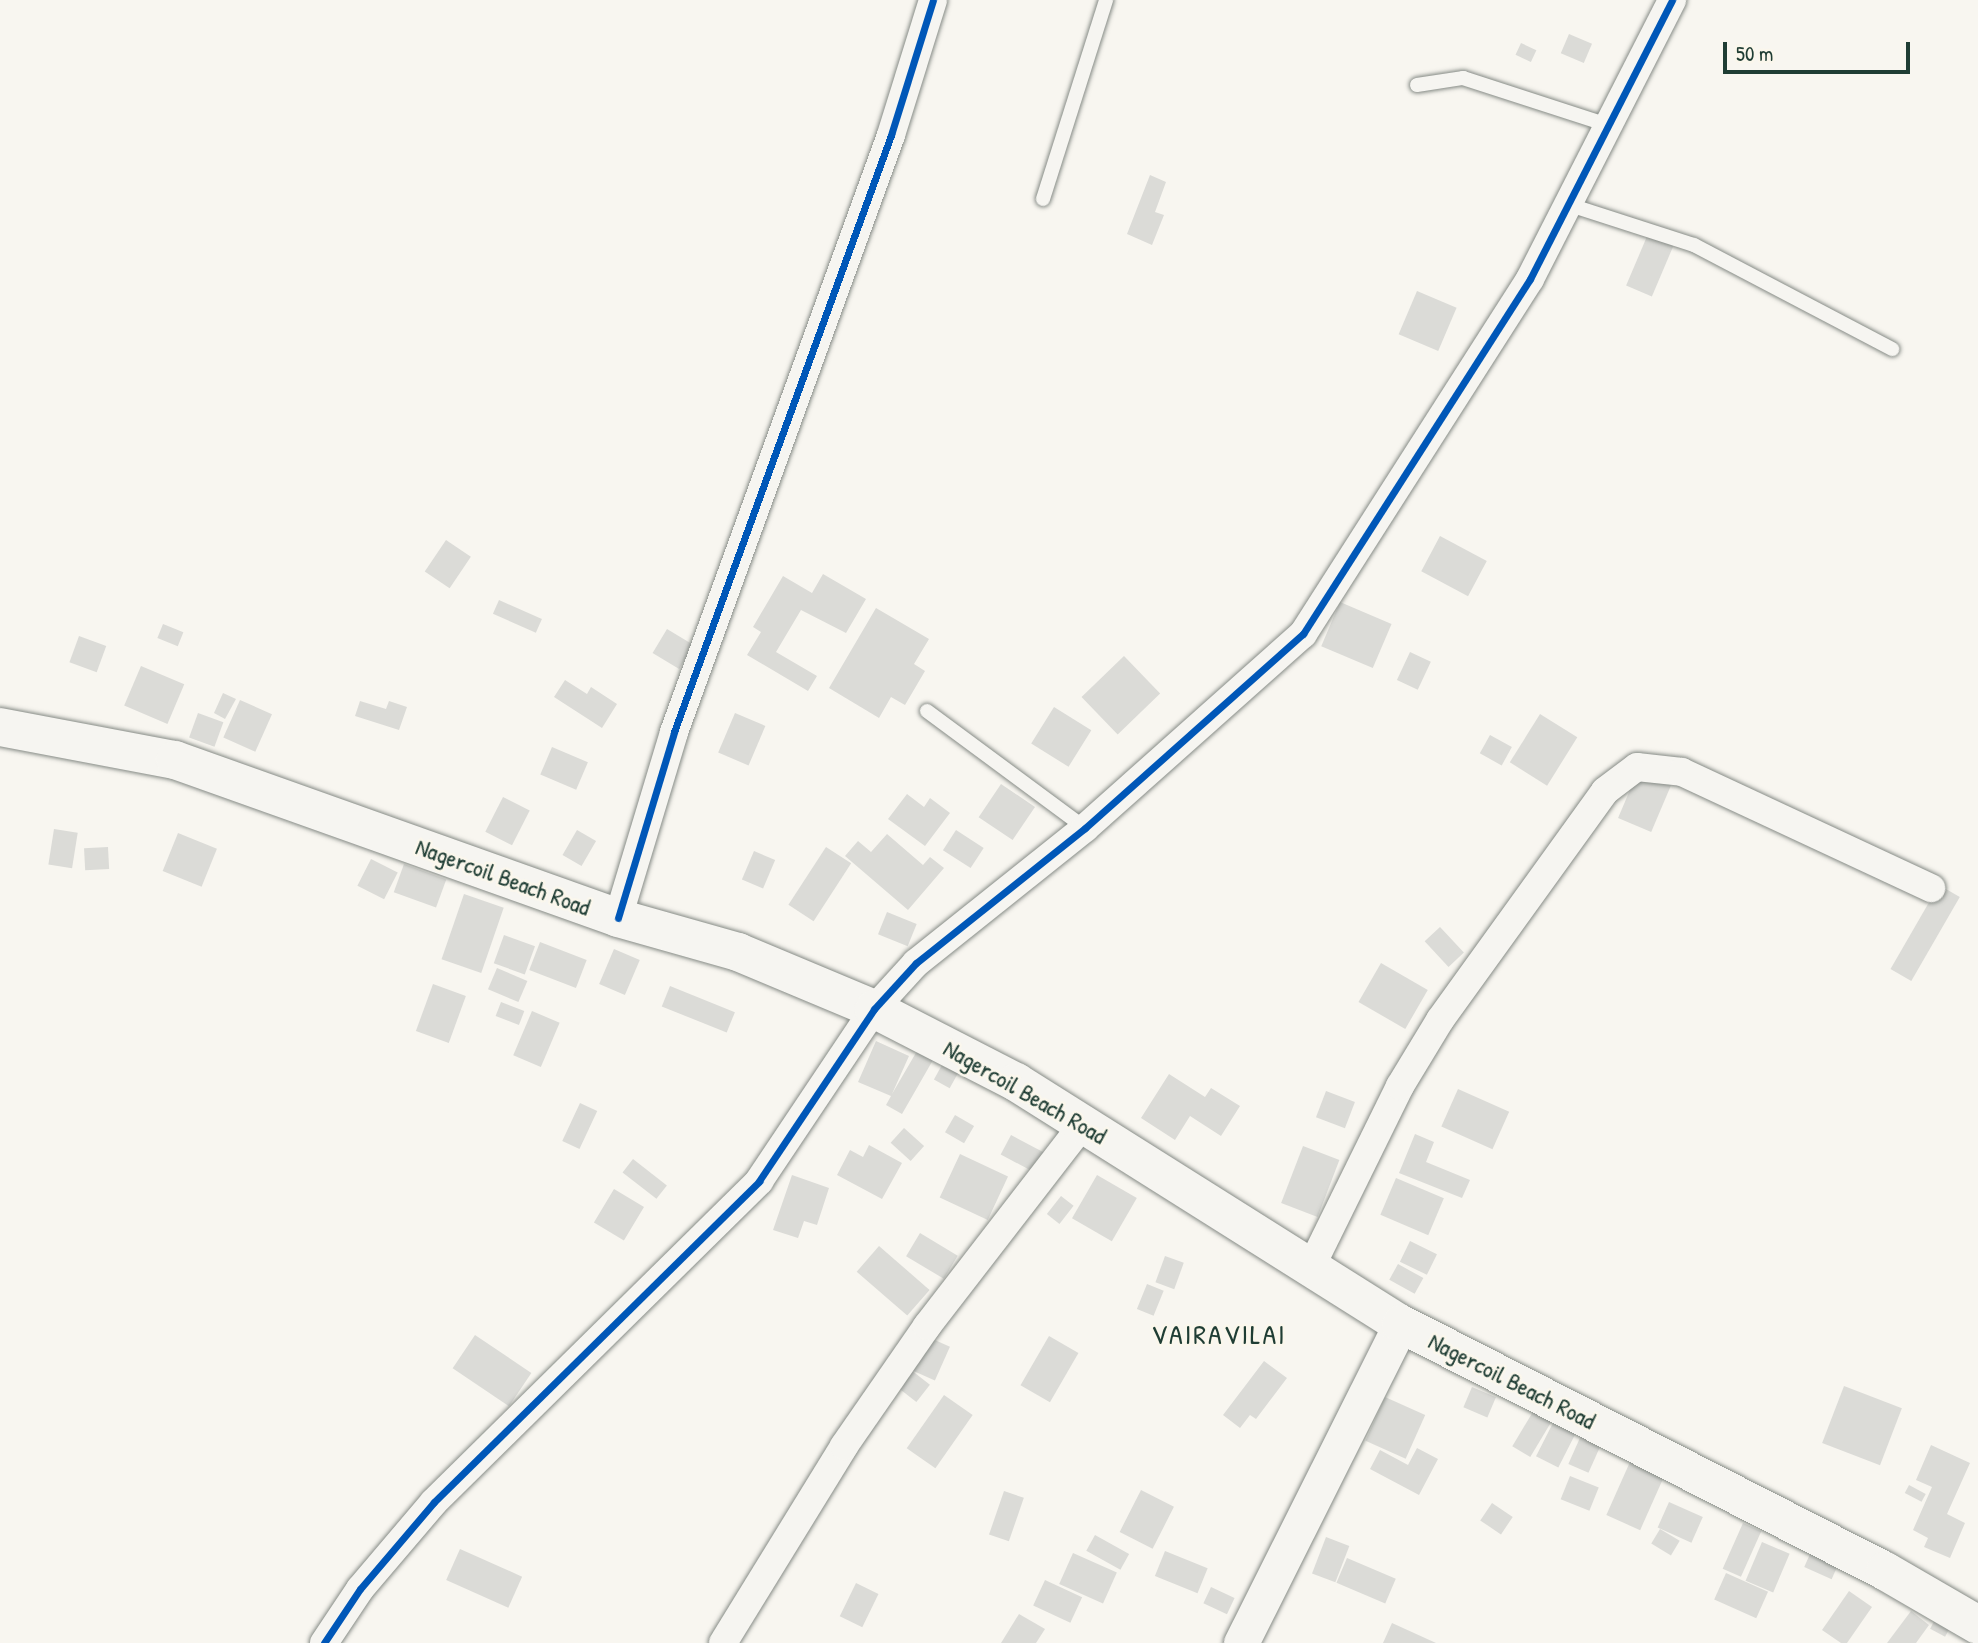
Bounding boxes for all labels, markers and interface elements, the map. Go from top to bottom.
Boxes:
scale bar [1726,28,1913,72]
text: 50 m [1736,39,1773,68]
street label: Nagercoil Beach Road [412,832,594,922]
street label: Nagercoil Beach Road [938,1034,1112,1150]
district label: VAIRAVILAI [1153,1317,1285,1351]
street label: Nagercoil Beach Road [1424,1327,1600,1435]

